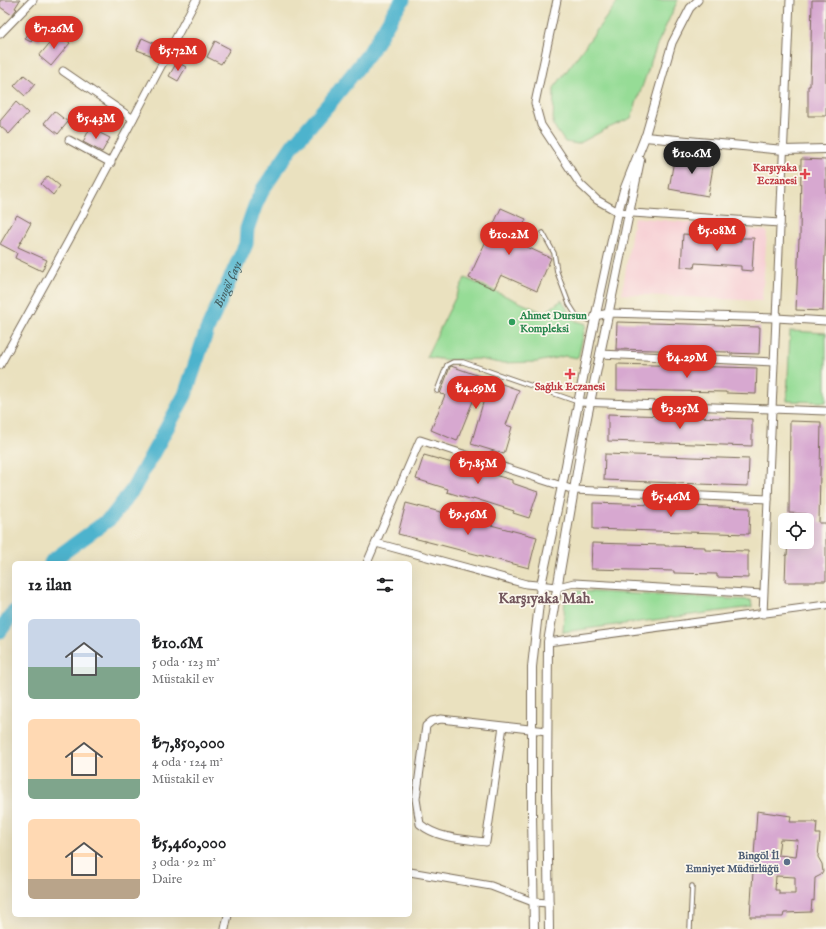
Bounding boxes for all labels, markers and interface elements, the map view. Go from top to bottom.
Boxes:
pin: ₺7.26M [21,16,87,50]
text: ₺7.26M [34,20,74,37]
pin: ₺5.72M [145,38,211,72]
text: ₺5.72M [159,42,197,59]
pin: ₺5.43M [63,106,129,140]
text: ₺5.43M [77,110,115,127]
pin: ₺10.6M [659,141,725,175]
text: ₺10.6M [672,145,712,162]
place label: Karşıyaka Eczanesi [753,161,797,188]
marker: Karşıyaka Eczanesi [800,169,810,179]
pin: ₺5.08M [684,218,750,252]
pin: ₺10.2M [476,222,542,256]
text: ₺5.08M [698,222,736,239]
text: ₺10.2M [489,226,529,243]
water label: Bingöl Çayı [211,258,245,310]
place label: Ahmet Dursun Kompleksi [519,309,587,336]
marker: Ahmet Dursun Kompleksi [507,317,517,327]
pin: ₺4.29M [654,345,720,379]
text: ₺4.29M [667,349,707,366]
marker: Sağlık Eczanesi [565,369,575,379]
pin: ₺4.69M [443,376,509,410]
text: ₺4.69M [456,380,496,397]
place label: Sağlık Eczanesi [535,380,605,394]
pin: ₺3.25M [647,396,713,430]
text: ₺3.25M [661,400,699,417]
pin: ₺7.85M [445,451,511,485]
text: ₺7.85M [459,455,497,472]
pin: ₺5.46M [638,484,704,518]
text: ₺5.46M [651,488,691,505]
pin: ₺9.56M [435,502,501,536]
text: ₺9.56M [449,506,487,523]
map controls [778,513,814,549]
button: locate [778,513,814,549]
icon: filters [374,574,396,596]
text: 12 ilan [28,575,72,596]
district label: Karşıyaka Mah. [498,589,594,608]
text: ₺10.6M [152,633,203,654]
icon: home [60,635,108,683]
text: 5 oda · 123 m² [152,654,220,671]
text: Müstakil ev [152,671,214,688]
text: ₺7,850,000 [152,733,225,754]
icon: home [60,735,108,783]
text: 4 oda · 124 m² [152,754,223,771]
text: Müstakil ev [152,771,214,788]
text: ₺5,460,000 [152,833,226,854]
icon: home [60,835,108,883]
place label: Bingöl İl Emniyet Müdürlüğü [686,849,780,876]
text: 3 oda · 92 m² [152,854,216,871]
marker: Bingöl İl Emniyet Müdürlüğü [782,857,792,867]
text: Daire [152,871,182,888]

